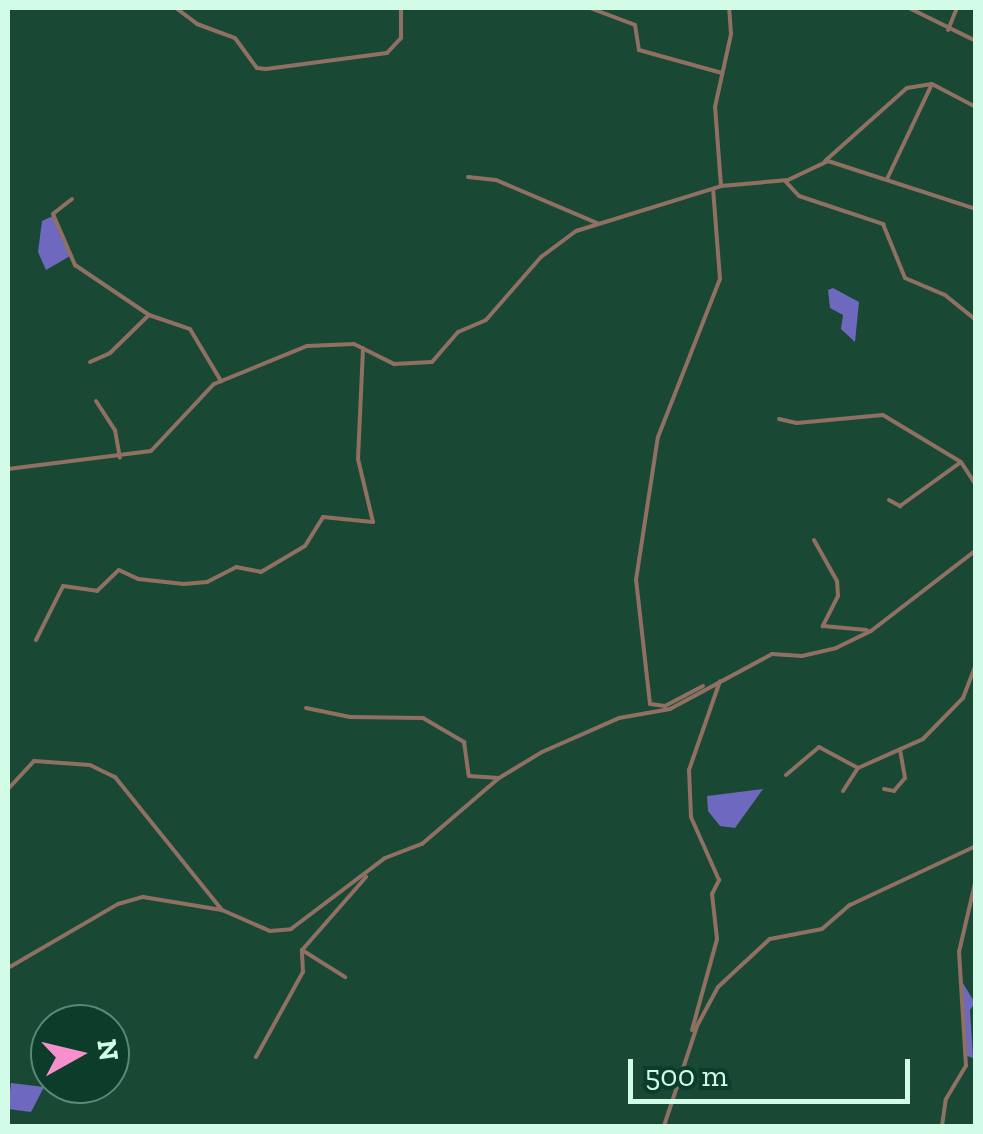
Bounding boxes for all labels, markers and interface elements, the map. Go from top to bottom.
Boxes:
north arrow [30,1004,130,1104]
text: N [90,1037,126,1063]
scale bar [633,1039,916,1101]
text: 500 m [645,1058,728,1094]

